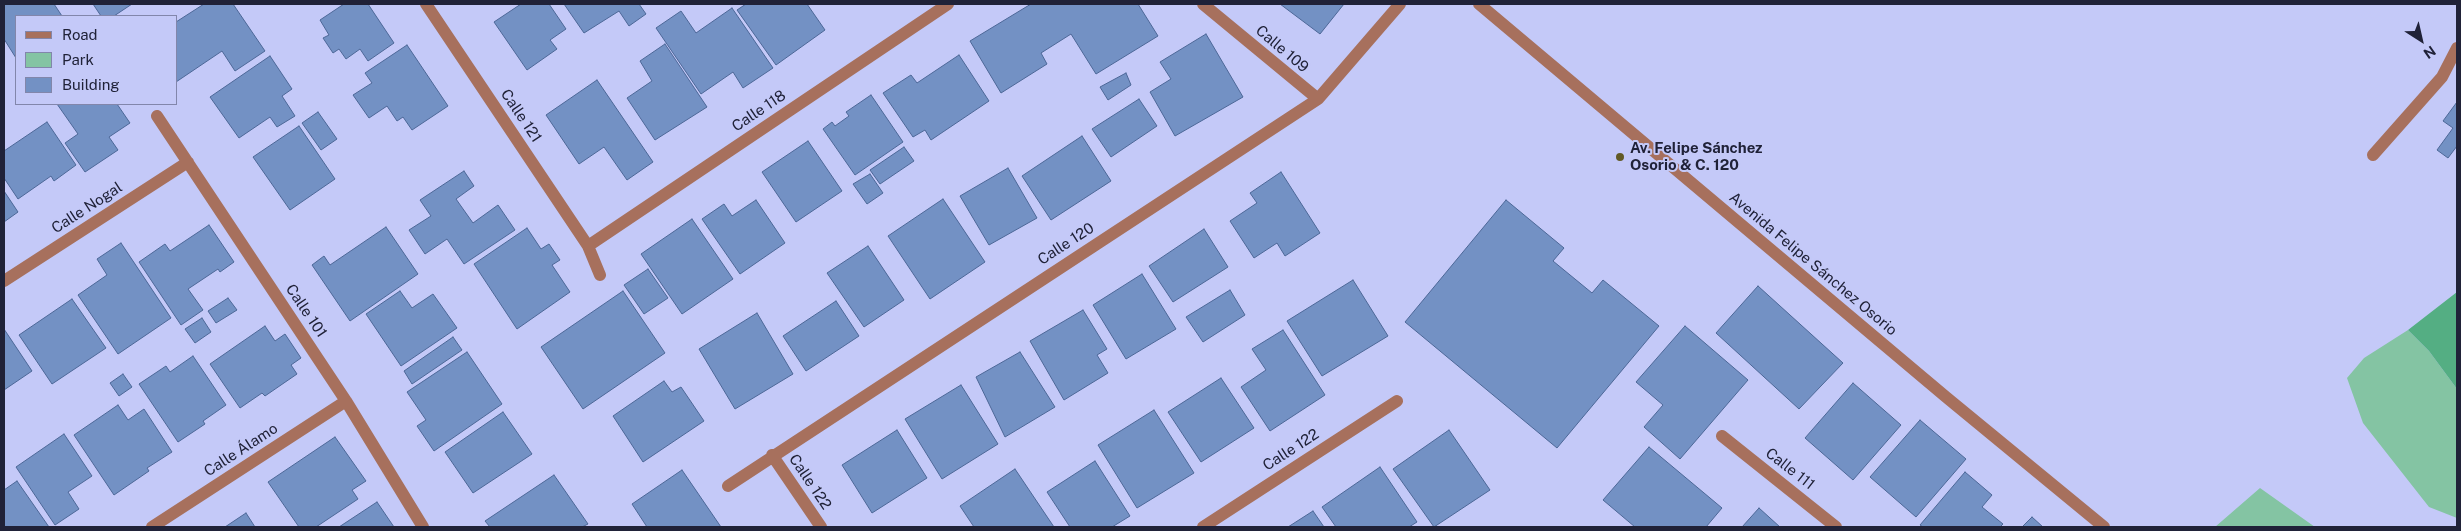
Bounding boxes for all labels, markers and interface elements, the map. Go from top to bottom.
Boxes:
legend [15,15,178,105]
north arrow [2396,15,2446,65]
street label: Calle 109 [1252,22,1312,76]
text: Road [62,26,98,43]
text: N [2421,43,2439,62]
text: Park [62,51,94,68]
text: Building [62,76,120,93]
street label: Calle 121 [497,86,545,146]
street label: Calle 118 [729,86,789,136]
place label: Av. Felipe Sánchez Osorio & C. 120 [1630,139,1763,174]
marker: Av. Felipe Sánchez Osorio & C. 120 [1614,151,1626,163]
street label: Calle Nogal [48,178,126,238]
street label: Avenida Felipe Sánchez Osorio [1726,189,1900,339]
street label: Calle 120 [1035,219,1097,269]
street label: Calle 101 [282,281,330,341]
street label: Calle Álamo [201,420,281,480]
street label: Calle 122 [1260,425,1322,475]
street label: Calle 111 [1762,444,1818,494]
street label: Calle 122 [785,451,835,513]

